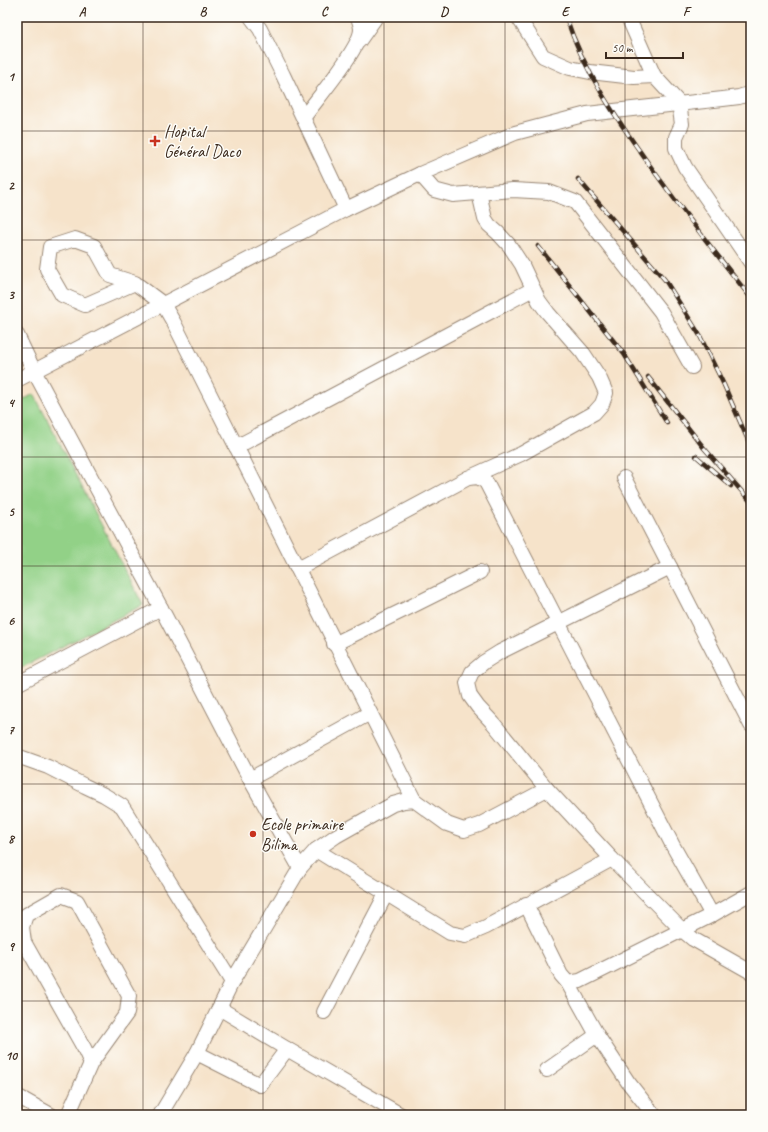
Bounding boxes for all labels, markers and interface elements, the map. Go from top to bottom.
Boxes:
text: A [79,4,87,20]
text: B [200,4,208,20]
text: C [321,4,329,20]
text: D [440,4,449,20]
text: E [562,4,571,20]
text: F [683,4,692,20]
scale bar [606,34,683,60]
text: 50 m [612,40,634,56]
text: 1 [8,69,16,85]
place label: Hopital Général Daco [164,121,241,162]
marker: Hopital Général Daco [149,135,161,147]
text: 2 [8,178,15,194]
text: 3 [8,287,15,303]
text: 4 [8,395,16,411]
text: 5 [8,504,15,520]
text: 6 [8,613,15,629]
text: 7 [8,722,15,738]
place label: Ecole primaire Bilima [261,814,344,855]
marker: Ecole primaire Bilima [248,829,258,839]
text: 8 [8,831,16,847]
text: 9 [8,939,15,955]
text: 10 [5,1048,18,1064]

